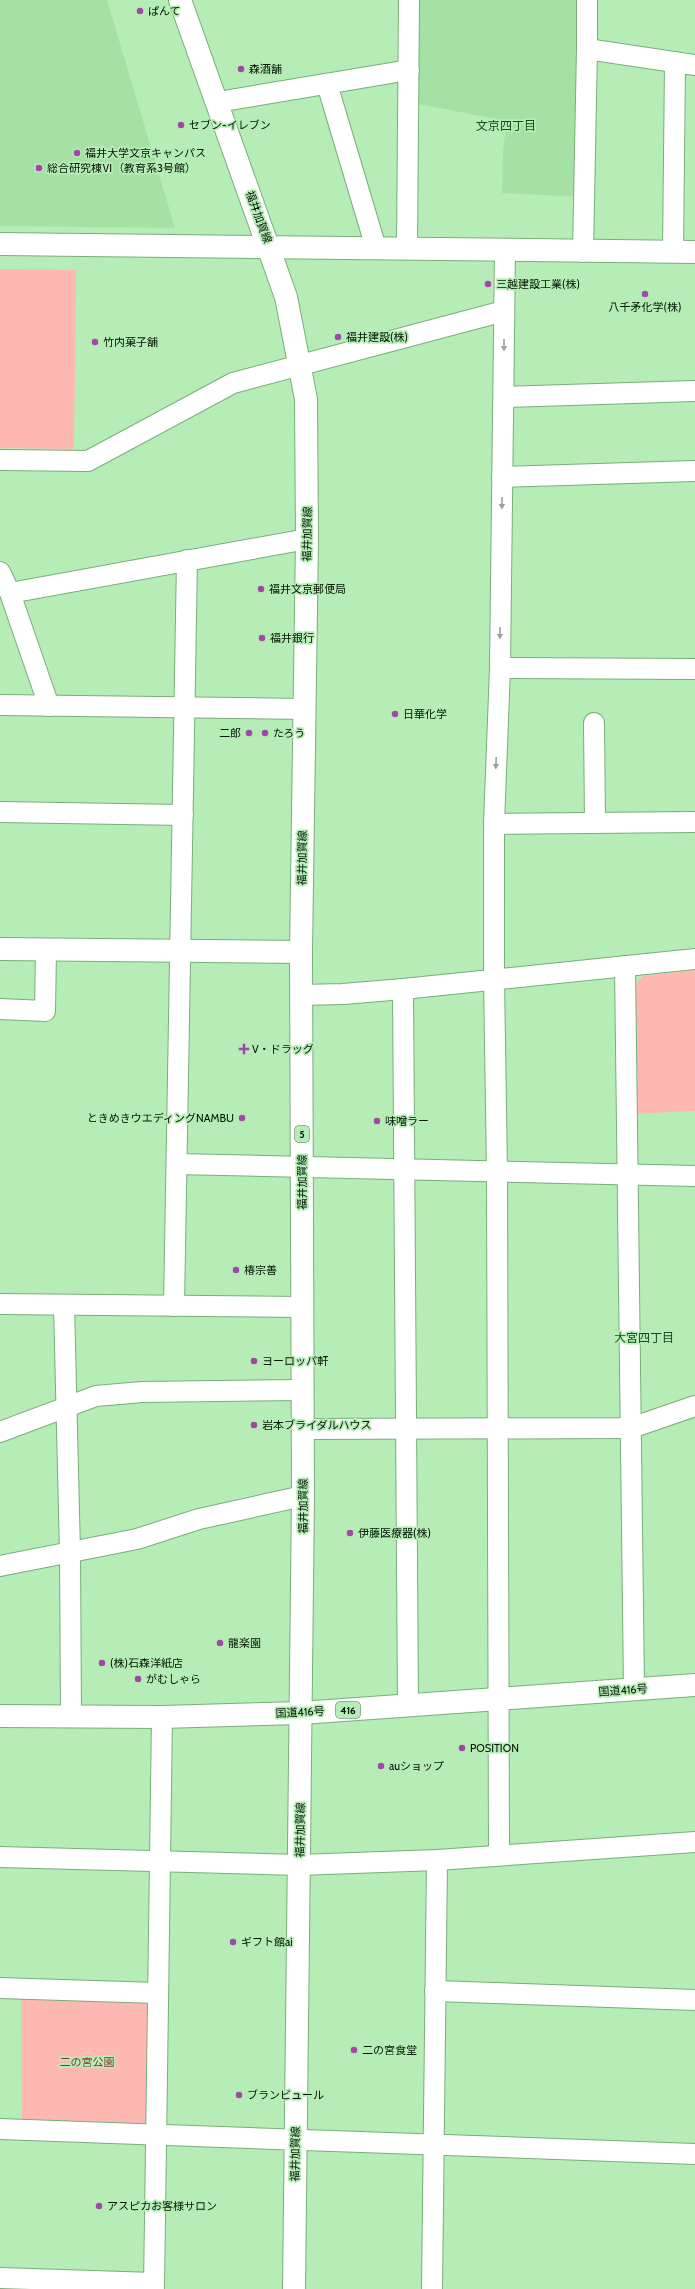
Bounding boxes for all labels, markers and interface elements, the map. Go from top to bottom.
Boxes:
place label: ぱんて [148,4,180,18]
marker: ぱんて [135,6,145,16]
place label: 森酒舗 [249,62,282,76]
marker: 森酒舗 [236,64,246,74]
place label: セブン-イレブン [189,118,271,132]
district label: 文京四丁目 [476,118,536,133]
marker: セブン-イレブン [176,120,186,130]
place label: 福井大学文京キャンパス [85,146,206,160]
marker: 福井大学文京キャンパス [72,148,82,158]
place label: 総合研究棟Ⅵ（教育系3号館） [47,161,196,175]
marker: 総合研究棟Ⅵ（教育系3号館） [34,163,44,173]
street label: 福井加賀線 [243,189,275,245]
place label: 三越建設工業(株) [496,277,580,291]
marker: 三越建設工業(株) [483,279,493,289]
marker: 八千矛化学(株) [640,289,650,299]
place label: 八千矛化学(株) [609,300,681,314]
place label: 福井建設(株) [346,330,408,344]
marker: 福井建設(株) [333,332,343,342]
place label: 竹内菓子舗 [103,335,158,349]
marker: 竹内菓子舗 [90,337,100,347]
one-way arrow [501,339,507,352]
one-way arrow [499,497,505,510]
street label: 福井加賀線 [300,506,314,562]
place label: 福井文京郵便局 [269,582,346,596]
marker: 福井文京郵便局 [256,584,266,594]
one-way arrow [497,627,503,640]
place label: 福井銀行 [270,631,314,645]
marker: 福井銀行 [257,633,267,643]
place label: 日華化学 [403,707,447,721]
marker: 日華化学 [390,709,400,719]
place label: 二郎 [219,726,241,740]
place label: たろう [273,726,305,740]
marker: 二郎 [244,728,254,738]
marker: たろう [260,728,270,738]
one-way arrow [493,757,500,769]
street label: 福井加賀線 [295,830,309,886]
place label: V・ドラッグ [252,1042,314,1056]
marker: V・ドラッグ [239,1044,249,1054]
place label: ときめきウエディングNAMBU [87,1111,234,1125]
marker: ときめきウエディングNAMBU [237,1113,247,1123]
place label: 味噌ラー [385,1114,429,1128]
marker: 味噌ラー [372,1116,382,1126]
road number: 5 [295,1126,309,1142]
street label: 福井加賀線 [295,1155,309,1210]
place label: 椿宗善 [244,1263,277,1277]
marker: 椿宗善 [231,1265,241,1275]
district label: 大宮四丁目 [614,1330,674,1345]
place label: ヨーロッパ軒 [262,1354,329,1368]
marker: ヨーロッパ軒 [249,1356,259,1366]
place label: 岩本ブライダルハウス [262,1418,372,1432]
marker: 岩本ブライダルハウス [249,1420,259,1430]
street label: 福井加賀線 [296,1479,310,1534]
place label: 伊藤医療器(株) [358,1526,431,1540]
marker: 伊藤医療器(株) [345,1528,355,1538]
place label: 龍楽園 [228,1636,261,1650]
marker: 龍楽園 [215,1638,225,1648]
place label: (株)石森洋紙店 [110,1656,183,1670]
marker: (株)石森洋紙店 [97,1658,107,1668]
place label: がむしゃら [146,1672,201,1686]
marker: がむしゃら [133,1674,143,1684]
street label: 国道416号 [598,1681,648,1699]
road number: 416 [336,1702,360,1718]
street label: 国道416号 [275,1704,325,1720]
place label: POSITION [470,1741,519,1755]
marker: POSITION [457,1743,467,1753]
place label: auショップ [389,1759,444,1773]
marker: auショップ [376,1761,386,1771]
street label: 福井加賀線 [293,1802,307,1858]
place label: ギフト館ai [241,1935,293,1949]
marker: ギフト館ai [228,1937,238,1947]
place label: 二の宮食堂 [362,2043,417,2057]
marker: 二の宮食堂 [349,2045,359,2055]
park label: 二の宮公園 [60,2055,115,2069]
place label: ブランビュール [247,2088,324,2102]
marker: ブランビュール [234,2090,244,2100]
street label: 福井加賀線 [288,2126,302,2182]
place label: アスピカお客様サロン [107,2199,217,2213]
marker: アスピカお客様サロン [94,2201,104,2211]

